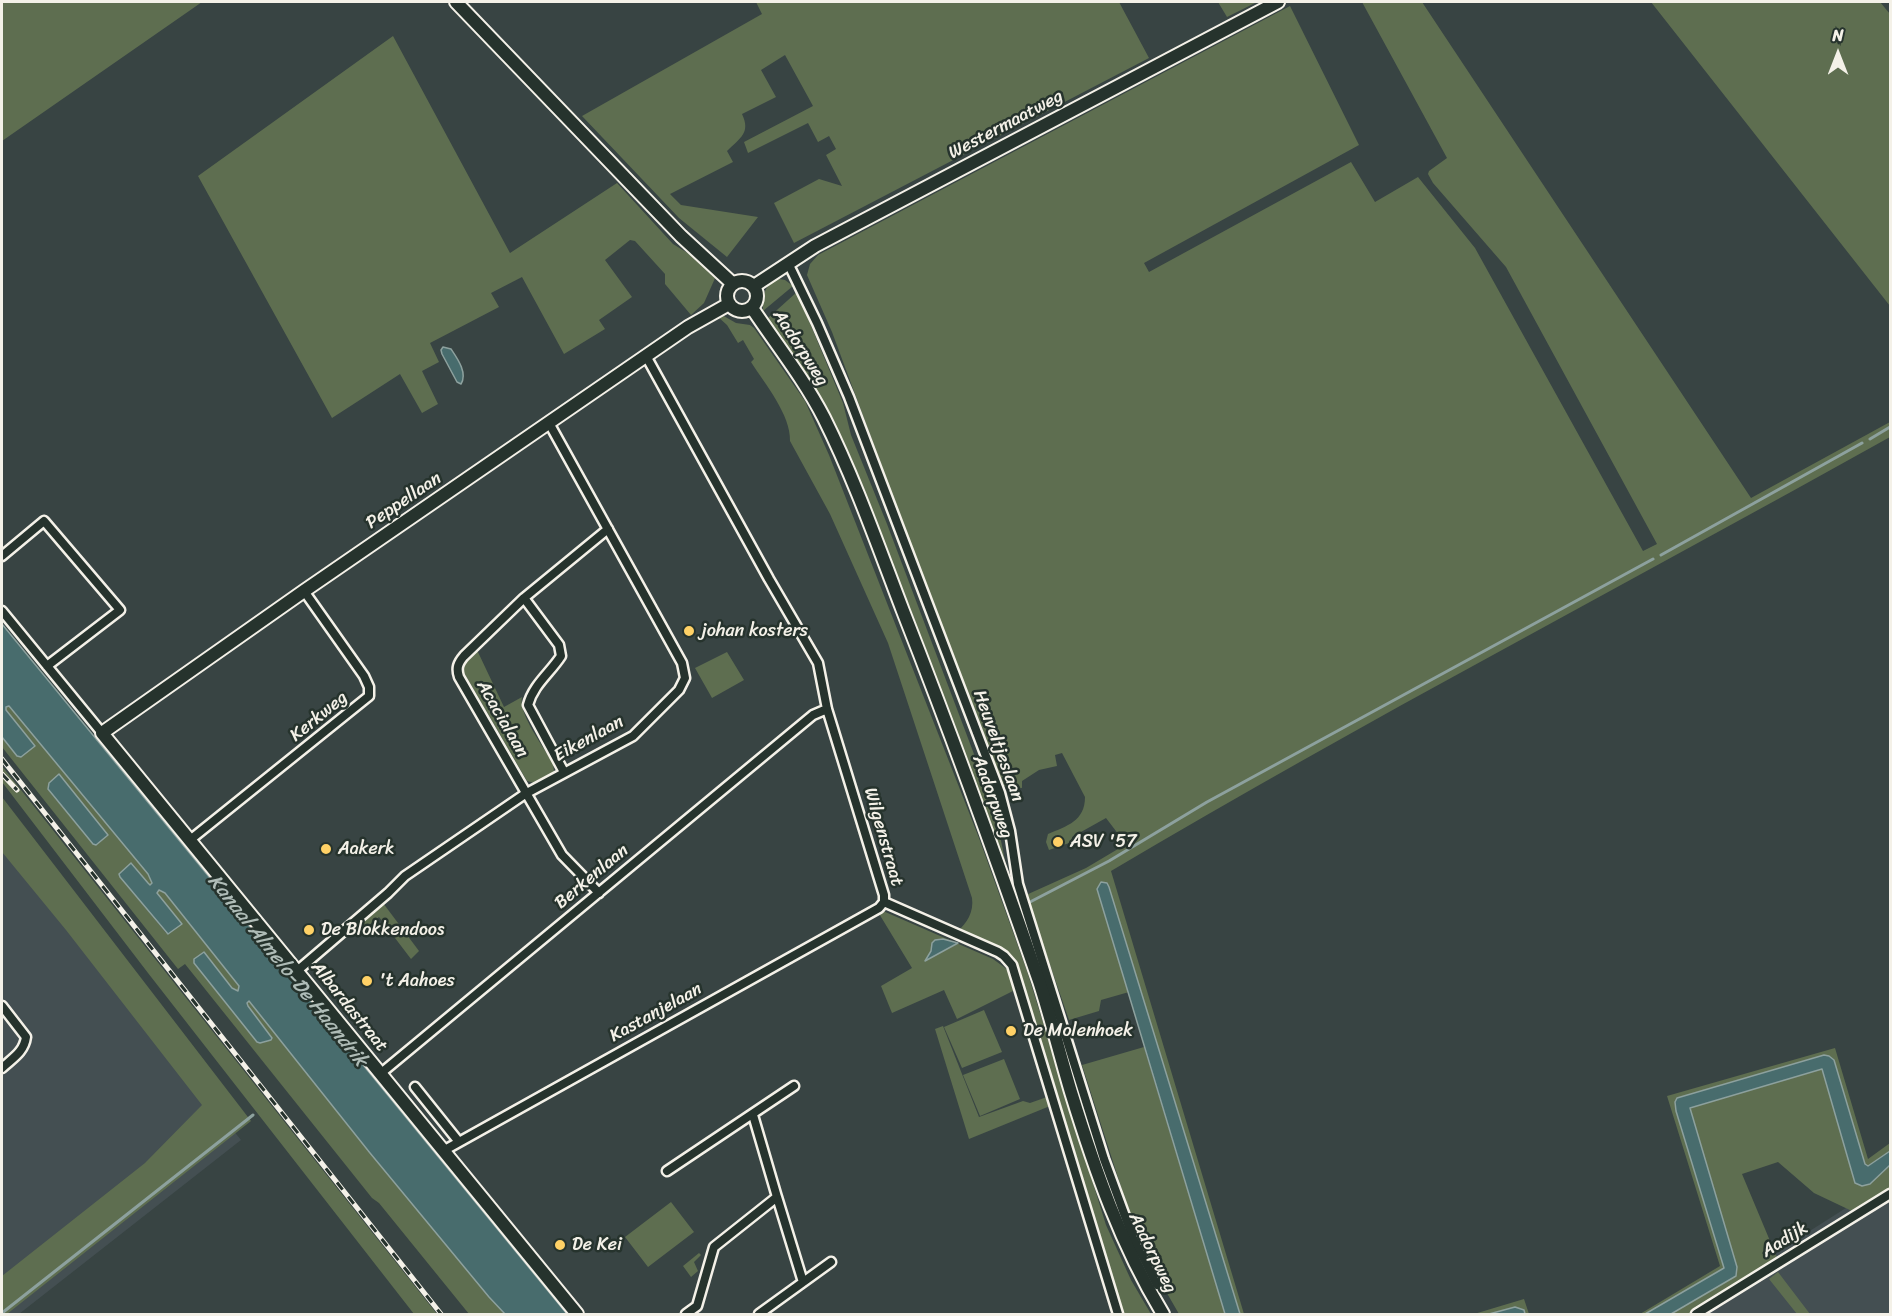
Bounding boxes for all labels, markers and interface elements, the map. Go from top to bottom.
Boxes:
text: N [1832,21,1844,50]
north arrow [1808,24,1868,84]
street label: Westermaatweg [945,86,1067,164]
street label: Aadorpweg [767,306,833,390]
street label: Peppellaan [362,468,446,534]
place label: johan kosters [701,620,808,642]
marker: johan kosters [682,624,696,638]
street label: Acacialaan [471,676,533,762]
street label: Kerkweg [286,687,352,747]
street label: Heuveltjeslaan [968,687,1028,805]
street label: Eikenlaan [550,711,628,767]
street label: Aadorpweg [967,753,1017,841]
street label: Wilgenstraat [859,785,907,889]
place label: ASV '57 [1070,831,1137,853]
marker: ASV '57 [1051,835,1065,849]
place label: Aakerk [338,838,395,860]
street label: Berkenlaan [551,840,633,914]
marker: Aakerk [319,842,333,856]
water label: Kanaal Almelo-De Haandrik [202,870,372,1072]
place label: De Blokkendoos [321,919,444,941]
marker: De Blokkendoos [302,923,316,937]
street label: Albardastraat [306,957,392,1057]
place label: 't Aahoes [379,970,455,992]
marker: 't Aahoes [360,974,374,988]
street label: Kastanjelaan [606,979,706,1047]
place label: De Molenhoek [1023,1020,1133,1042]
marker: De Molenhoek [1004,1024,1018,1038]
street label: Aadorpweg [1123,1209,1181,1297]
street label: Aadijk [1758,1217,1812,1263]
place label: De Kei [572,1234,622,1256]
marker: De Kei [553,1238,567,1252]

